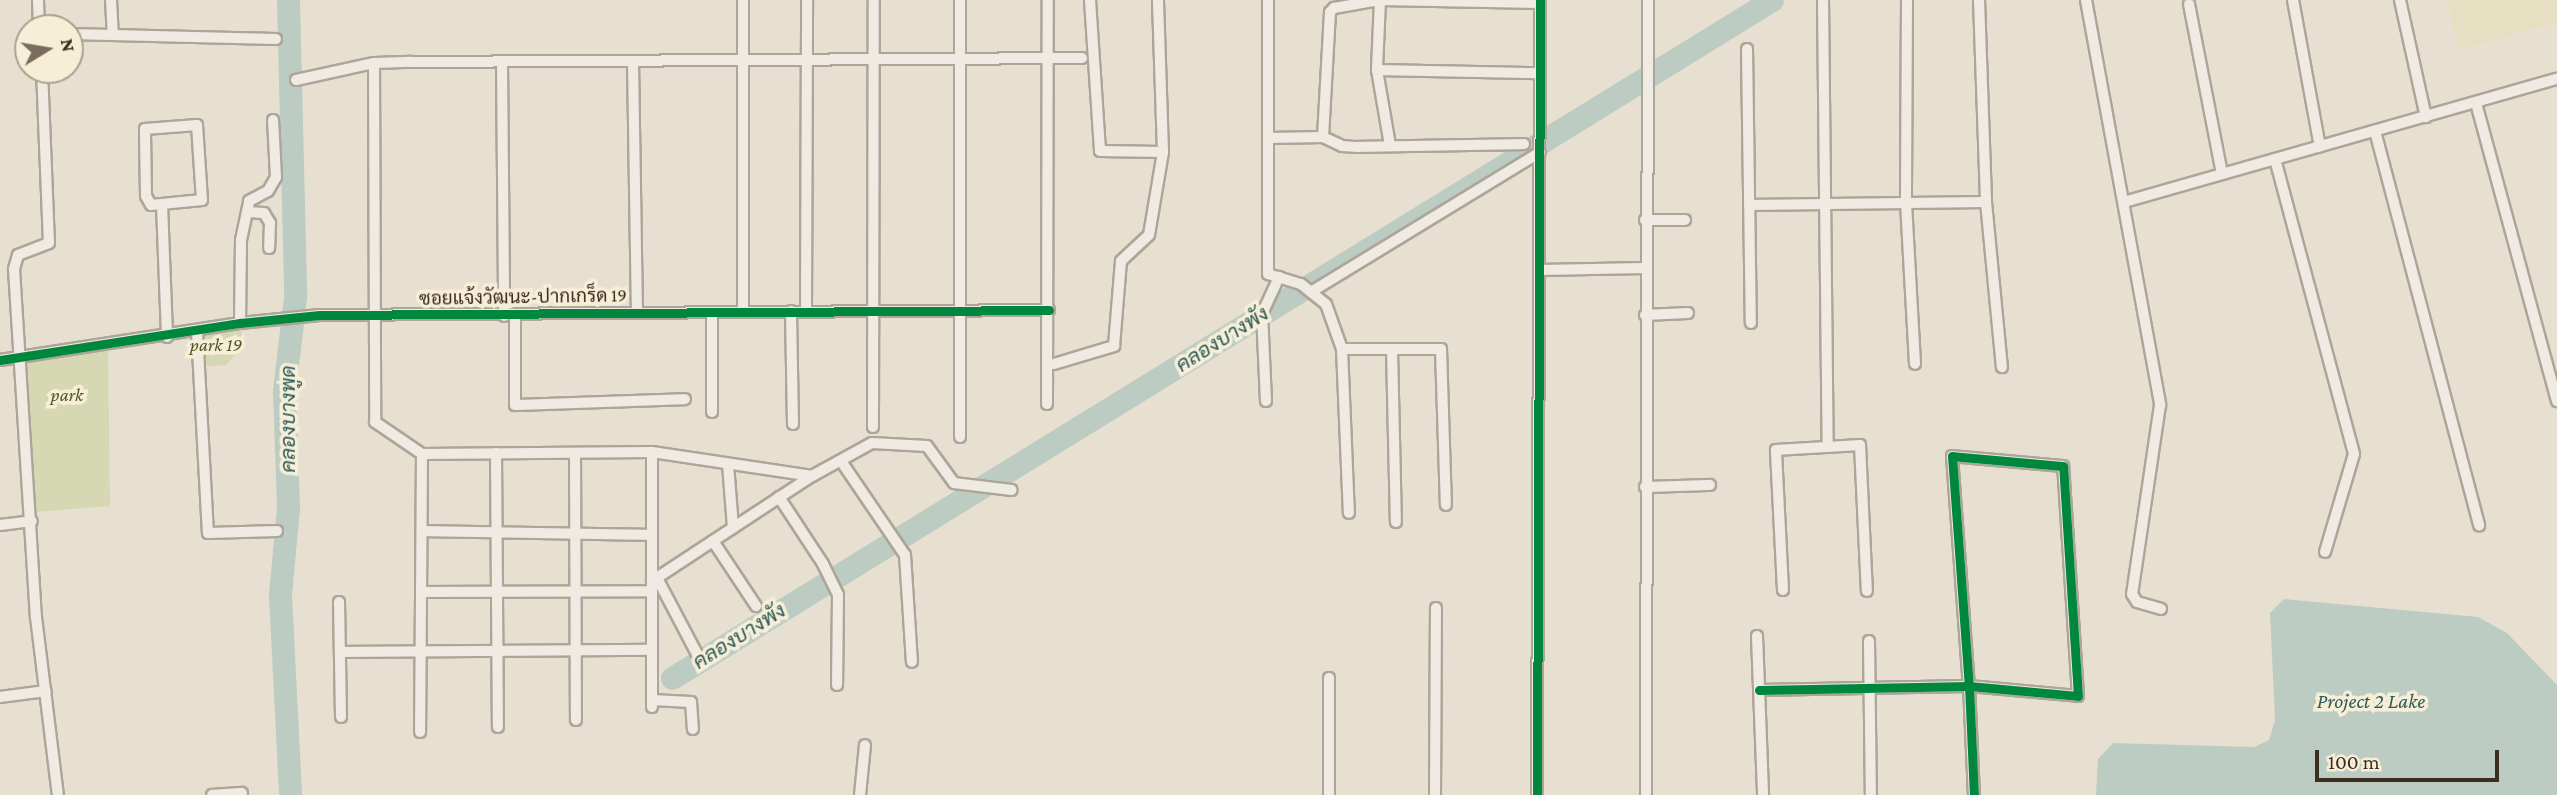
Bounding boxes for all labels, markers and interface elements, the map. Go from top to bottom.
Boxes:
north arrow [14,14,84,84]
text: N [57,37,80,54]
street label: ซอยแจ้งวัฒนะ-ปากเกร็ด 19 [419,284,627,310]
water label: คลองบางพัง [1171,301,1273,377]
park label: park 19 [190,334,242,356]
water label: คลองบางพูด [275,365,301,473]
park label: park [51,384,83,406]
water label: คลองบางพัง [688,598,790,674]
water label: Project 2 Lake [2317,688,2425,714]
scale bar [2319,736,2503,780]
text: 100 m [2328,750,2380,774]

